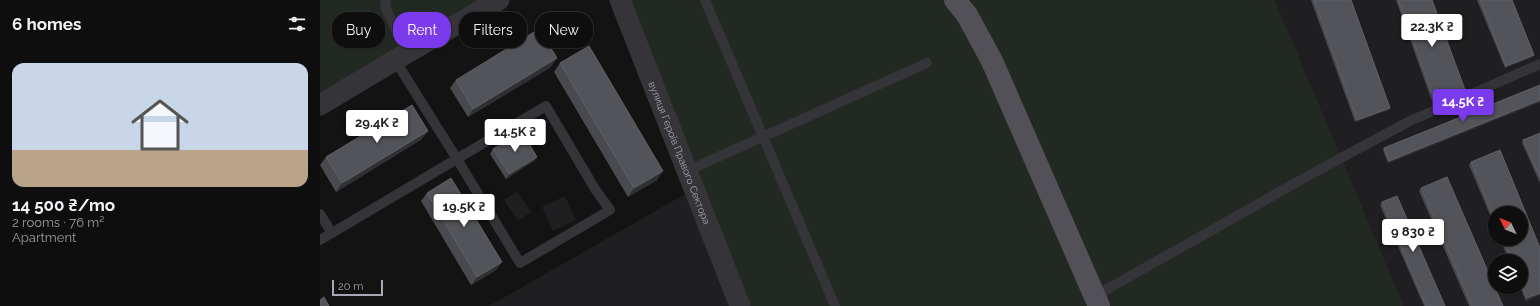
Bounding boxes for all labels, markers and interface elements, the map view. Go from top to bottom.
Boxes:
chip: Buy [332,12,385,48]
chip: Rent [393,12,451,48]
chip: Filters [459,12,527,48]
chip: New [535,12,593,48]
icon: filters [286,13,308,35]
text: 6 homes [12,14,81,34]
pin: 22.3K ₴ [1395,14,1469,48]
text: 22.3K ₴ [1410,19,1454,34]
street label: вулиця Героїв Правого Сектора [646,80,712,226]
icon: home [124,89,196,161]
pin: 14.5K ₴ [1426,89,1500,123]
text: 14.5K ₴ [1442,94,1484,109]
pin: 29.4K ₴ [340,110,414,144]
text: 29.4K ₴ [355,115,399,130]
pin: 14.5K ₴ [478,119,552,153]
text: 14.5K ₴ [494,124,536,139]
pin: 19.5K ₴ [427,194,501,228]
text: 14 500 ₴/mo [12,195,115,215]
text: 19.5K ₴ [443,199,485,214]
north arrow [1488,206,1528,246]
map controls [1488,206,1528,294]
text: 2 rooms · 76 m² [12,215,104,230]
pin: 9 830 ₴ [1376,219,1450,253]
text: 9 830 ₴ [1391,224,1435,239]
text: Apartment [12,230,76,245]
button: layers [1488,254,1528,294]
scale bar [332,278,383,297]
text: 20 m [338,280,363,293]

